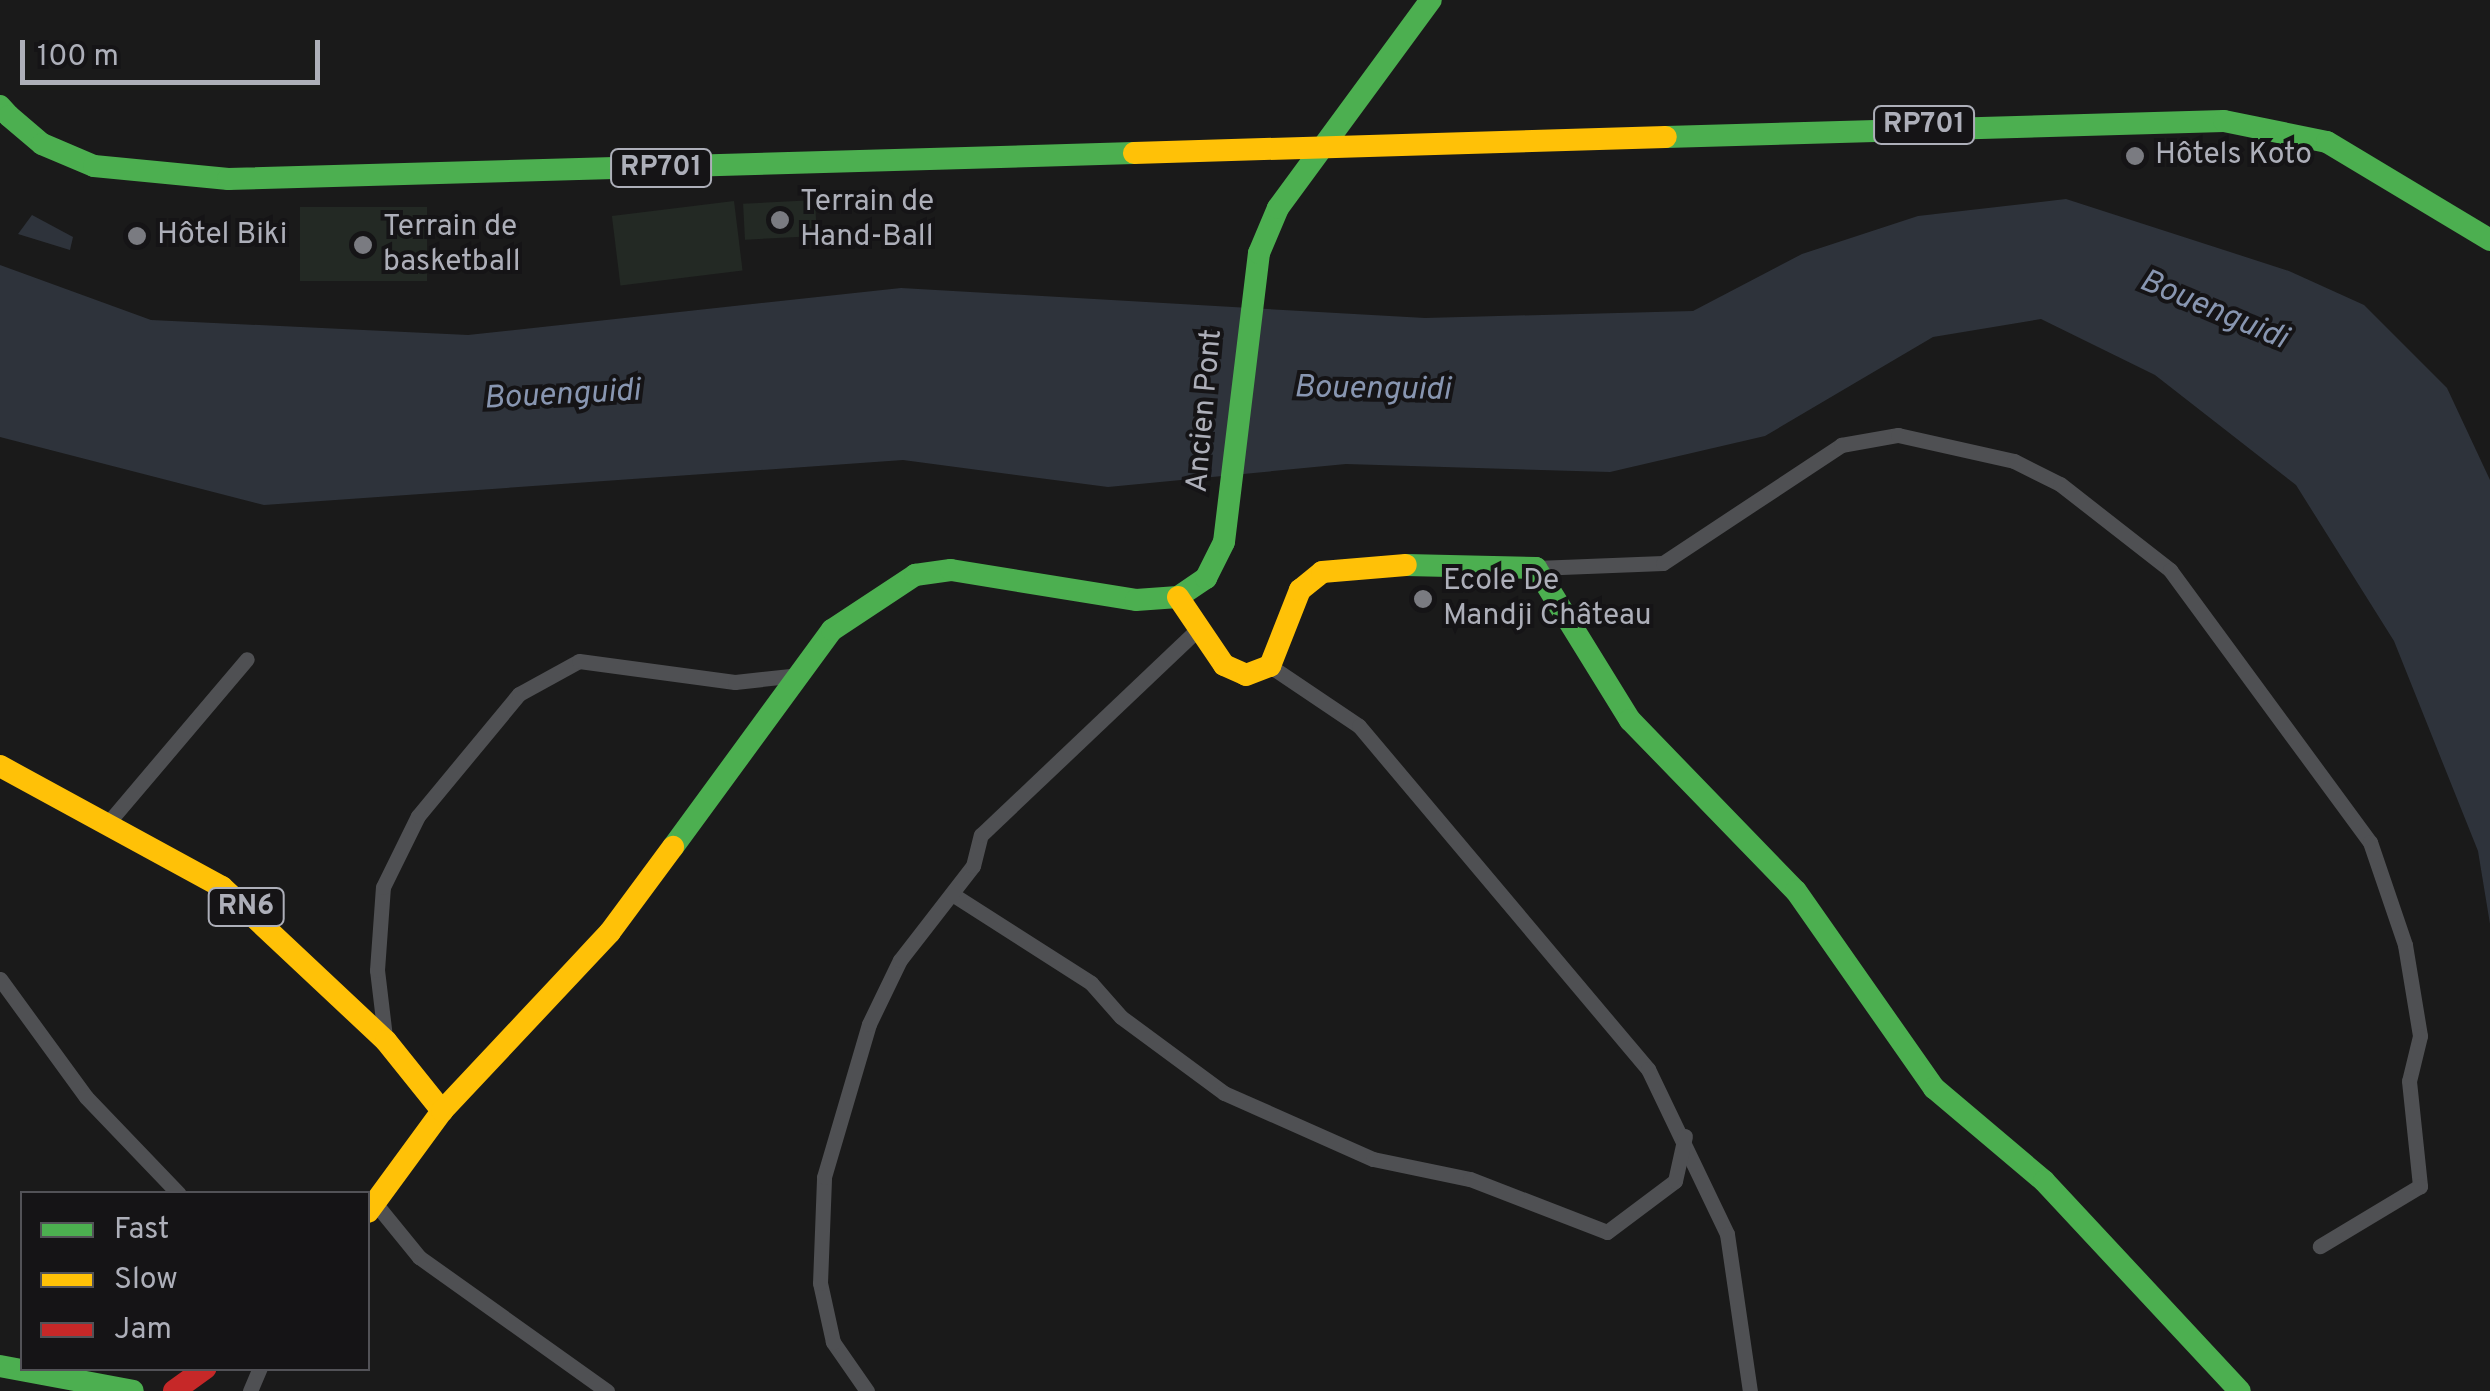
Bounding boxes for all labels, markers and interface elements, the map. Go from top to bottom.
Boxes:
scale bar [25,20,325,82]
text: 100 m [37,39,119,76]
road number: RP701 [1872,102,1976,148]
place label: Hôtels Koto [2155,138,2312,174]
road number: RP701 [608,145,714,191]
marker: Hôtels Koto [2124,145,2146,167]
place label: Terrain de Hand-Ball [800,185,934,256]
marker: Terrain de Hand-Ball [769,209,791,231]
place label: Terrain de basketball [383,210,521,280]
place label: Hôtel Biki [157,218,287,254]
marker: Hôtel Biki [126,225,148,247]
marker: Terrain de basketball [352,234,374,256]
water label: Bouenguidi [2133,263,2293,359]
street label: Ancien Pont [1181,328,1231,494]
water label: Bouenguidi [1293,369,1451,411]
water label: Bouenguidi [483,373,641,419]
place label: Ecole De Mandji Château [1443,564,1652,634]
marker: Ecole De Mandji Château [1412,588,1434,610]
road number: RN6 [206,884,286,930]
legend [20,1191,370,1371]
text: Fast [114,1212,169,1249]
text: Slow [114,1262,178,1299]
text: Jam [114,1312,172,1349]

